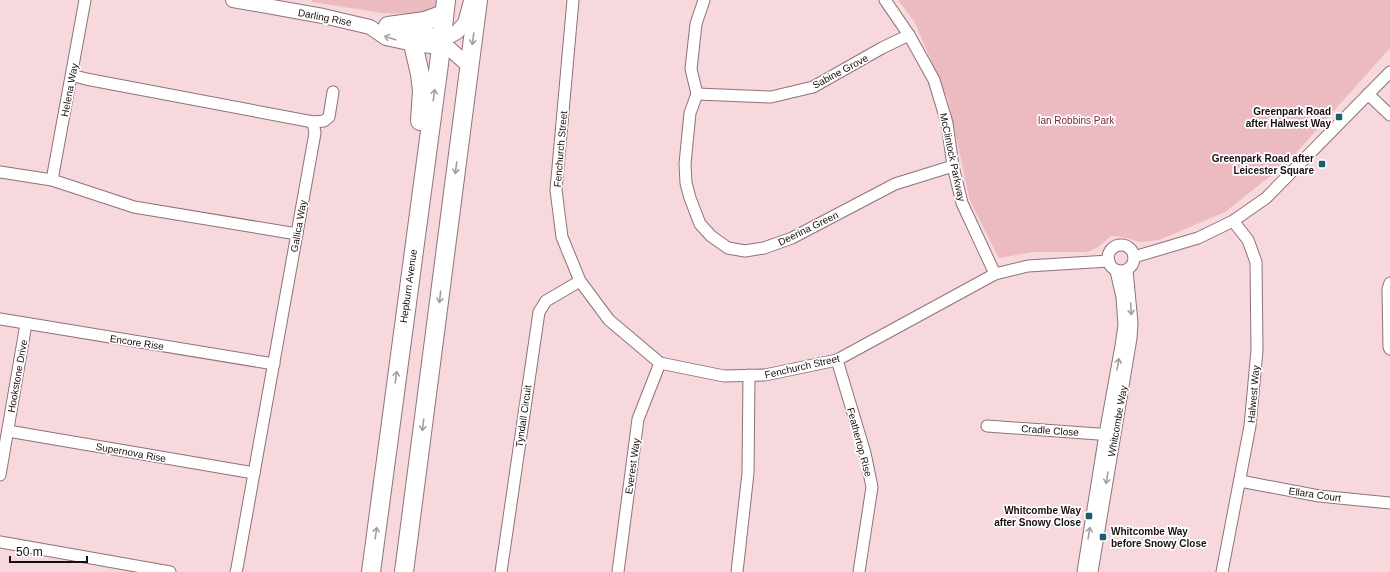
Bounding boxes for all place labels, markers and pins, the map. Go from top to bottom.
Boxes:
place label: Greenpark Road after Halwest Way [1246,106,1331,129]
marker: Greenpark Road after Halwest Way [1334,112,1344,122]
place label: Greenpark Road after Leicester Square [1212,153,1314,176]
marker: Greenpark Road after Leicester Square [1317,159,1327,169]
place label: Whitcombe Way after Snowy Close [994,505,1081,528]
marker: Whitcombe Way after Snowy Close [1084,511,1094,521]
place label: Whitcombe Way before Snowy Close [1111,526,1207,549]
marker: Whitcombe Way before Snowy Close [1098,532,1108,542]

